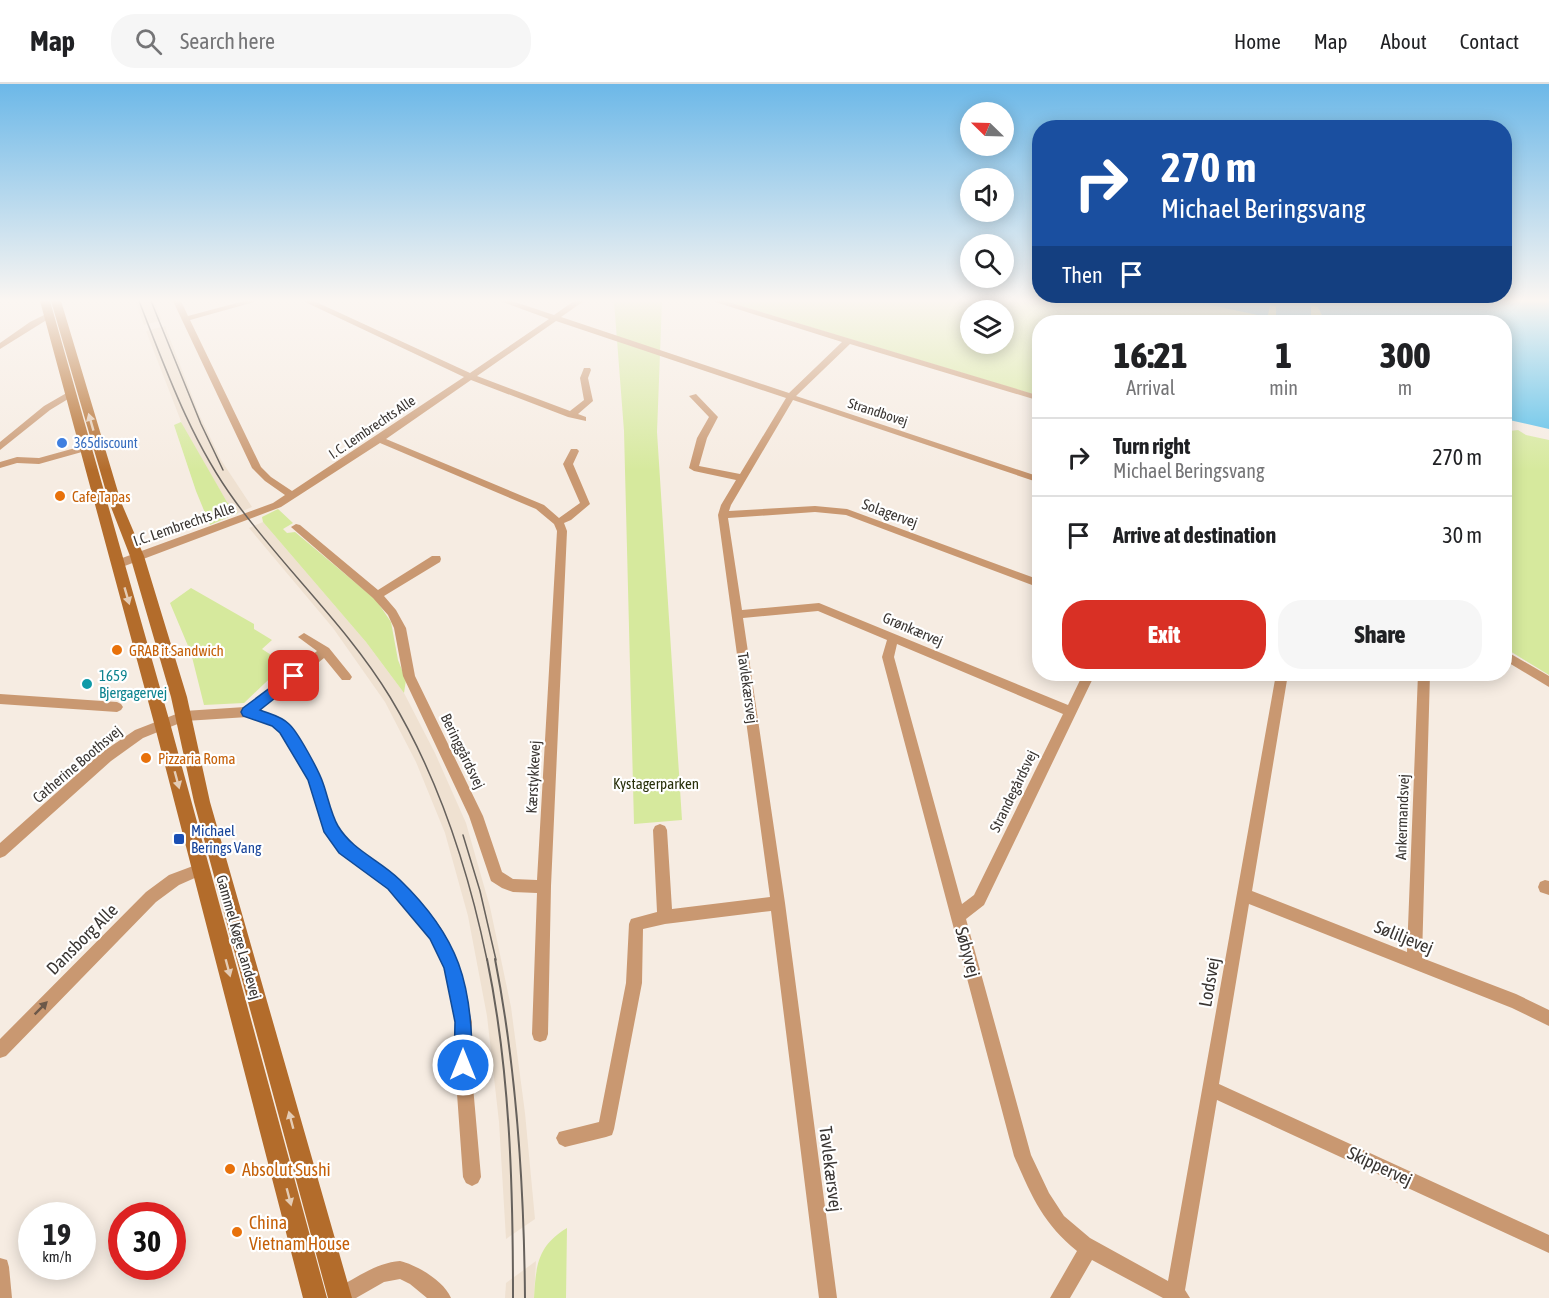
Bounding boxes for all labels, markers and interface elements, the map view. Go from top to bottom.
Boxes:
search box [111,14,531,68]
text: Map [30,25,75,57]
icon: search [132,25,165,58]
text: Search here [180,28,275,54]
text: Home [1234,29,1281,53]
text: Map [1314,29,1348,53]
text: About [1381,29,1427,53]
text: Contact [1460,29,1519,53]
north arrow [960,102,1014,156]
map controls [960,102,1014,354]
text: 270 m [1161,143,1256,191]
icon: right [1062,144,1140,222]
button: sound [960,168,1014,222]
text: Michael Beringsvang [1161,193,1366,224]
button: search [960,234,1014,288]
icon: arrive [1115,258,1148,291]
text: Then [1062,262,1103,288]
button: layers [960,300,1014,354]
text: 16:21 [1114,334,1188,376]
text: 1 [1275,334,1292,376]
text: 300 [1380,334,1430,376]
text: Arrival [1126,376,1175,399]
text: min [1269,376,1298,399]
text: m [1398,376,1412,399]
street label: I. C. Lembrechts Alle [326,392,418,462]
street label: Strandbovej [846,395,910,429]
one-way arrow [86,413,95,431]
text: Turn right [1113,433,1190,459]
place label: 365discount [74,435,138,451]
marker: 365discount [55,436,69,450]
icon: right [1062,441,1095,474]
text: 270 m [1432,444,1482,470]
text: Michael Beringsvang [1113,459,1265,482]
place label: Cafe Tapas [72,488,131,505]
marker: Cafe Tapas [53,489,67,503]
street label: Solagervej [860,495,920,531]
street label: I.C. Lembrechts Alle [131,499,237,549]
icon: arrive [1062,519,1095,552]
text: Arrive at destination [1113,522,1276,548]
text: 30 m [1442,522,1482,548]
one-way arrow [123,587,132,605]
button: Exit [1062,600,1266,669]
button: Share [1278,600,1482,669]
street label: Grønkærvej [880,609,946,649]
place label: GRAB it Sandwich [129,642,224,659]
marker: GRAB it Sandwich [110,643,124,657]
pin [268,650,319,701]
street label: Tavlekærsvej [735,651,761,725]
icon: arrive [277,659,310,692]
place label: 1659 Bjergagervej [99,667,167,701]
marker: 1659 Bjergagervej [80,677,94,691]
street label: Beringgårdsvej [438,711,488,791]
street label: Catherine Boothsvej [29,722,125,806]
street label: Kærstykkevej [523,740,543,814]
street label: Strandegårdsvej [986,747,1040,835]
place label: Pizzaria Roma [158,750,236,767]
marker: Pizzaria Roma [139,751,153,765]
one-way arrow [173,771,182,789]
street label: Ankermandsvej [1392,774,1412,860]
park label: Kystagerparken [613,775,699,792]
place label: Michael Berings Vang [191,822,262,856]
marker: Michael Berings Vang [172,832,186,846]
street label: Gammel Køge Landevej [213,873,265,1001]
street label: Dansborg Alle [42,899,122,979]
street label: Søliljevej [1372,916,1436,958]
street label: Søbyvej [951,924,985,980]
street label: Lodsvej [1194,956,1224,1008]
one-way arrow [224,959,233,977]
one-way arrow [34,1001,48,1016]
position arrow [431,1033,495,1097]
one-way arrow [286,1111,295,1129]
street label: Tavlekærsvej [815,1125,847,1213]
street label: Skippervej [1344,1142,1416,1190]
place label: Absolut Sushi [242,1159,331,1180]
marker: Absolut Sushi [223,1162,237,1176]
one-way arrow [284,1188,294,1206]
speed limit sign: 30 [108,1202,186,1280]
place label: China Vietnam House [249,1212,350,1254]
text: 19 [43,1217,71,1251]
marker: China Vietnam House [230,1225,244,1239]
text: km/h [42,1248,72,1265]

